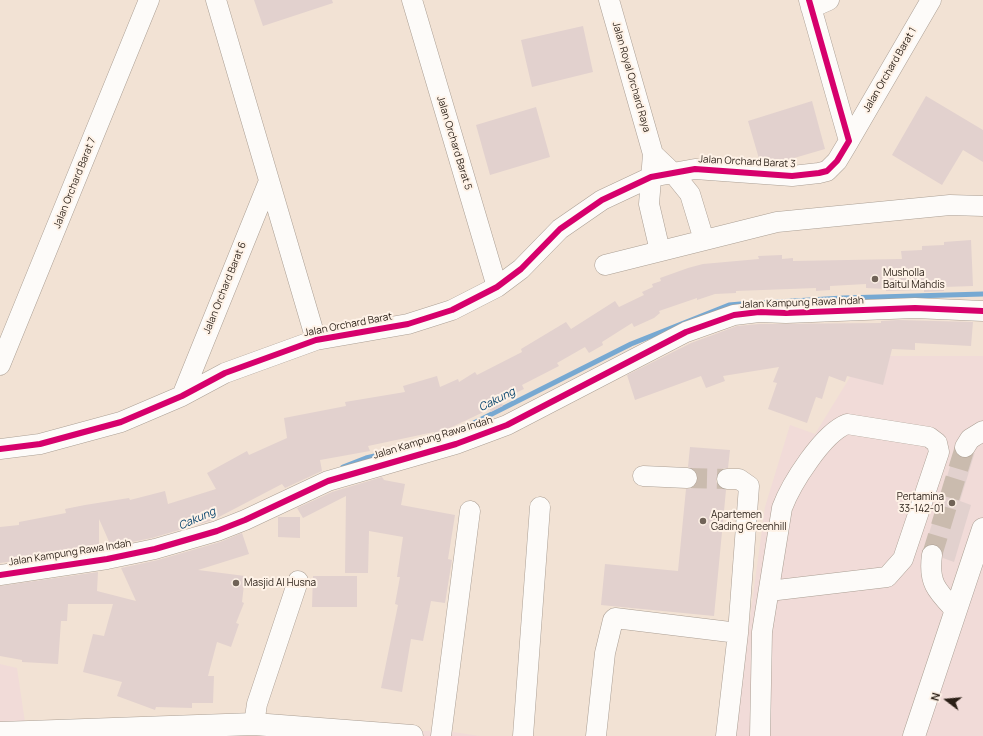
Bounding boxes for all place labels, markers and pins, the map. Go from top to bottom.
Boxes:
place label: Musholla Baitul Mahdis [883,267,945,290]
marker: Musholla Baitul Mahdis [870,274,880,284]
place label: Pertamina 33-142-01 [897,491,944,514]
marker: Pertamina 33-142-01 [947,498,957,508]
place label: Apartemen Gading Greenhill [711,509,787,532]
marker: Apartemen Gading Greenhill [698,516,708,526]
place label: Masjid Al Husna [244,577,316,589]
marker: Masjid Al Husna [231,578,241,588]

